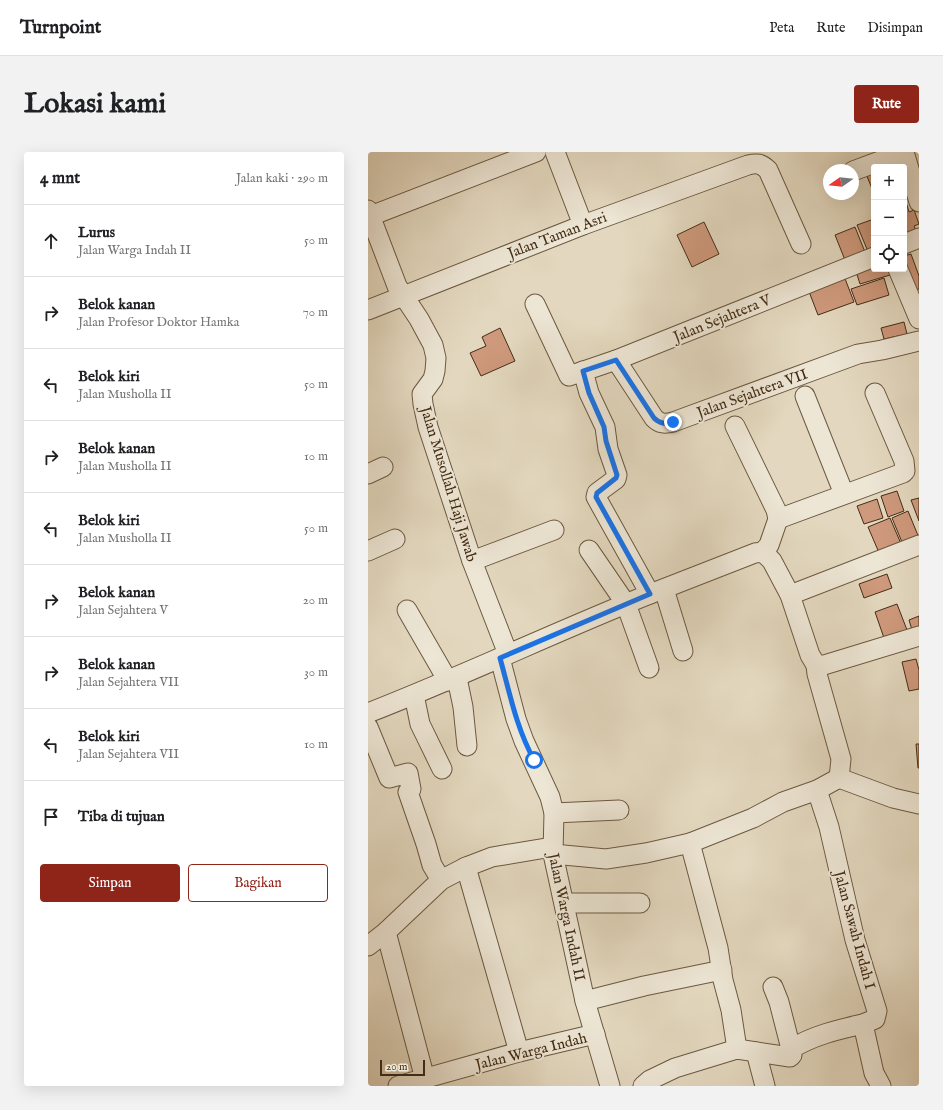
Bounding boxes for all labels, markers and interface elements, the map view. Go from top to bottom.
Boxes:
text: Turnpoint [20,16,101,40]
text: Peta [769,19,794,37]
text: Rute [816,19,845,37]
text: Disimpan [867,19,923,37]
button: Rute [854,85,919,123]
text: Lokasi kami [24,87,166,122]
north arrow [823,164,859,200]
map controls [871,164,907,272]
button: + [871,164,907,200]
text: 4 mnt [40,168,80,189]
text: Jalan kaki · 290 m [236,170,328,187]
button: − [871,200,907,236]
street label: Jalan Taman Asri [503,208,609,264]
text: Lurus [78,223,115,242]
icon: ahead [40,230,62,252]
text: 50 m [304,232,328,249]
button: locate [871,236,907,272]
text: Jalan Warga Indah II [78,242,191,259]
street label: Jalan Sejahtera V [669,290,775,347]
text: Belok kanan [78,295,155,314]
icon: right [40,302,62,324]
text: 70 m [303,304,328,321]
text: Jalan Profesor Doktor Hamka [78,314,239,331]
street label: Jalan Sejahtera VII [692,364,811,423]
text: Belok kiri [78,367,140,386]
icon: left [40,374,62,396]
text: 50 m [304,376,328,393]
text: Jalan Musholla II [78,386,172,403]
street label: Jalan Musollah Haji Jawab [415,402,481,564]
route end [664,413,682,431]
text: Belok kanan [78,439,155,458]
icon: right [40,446,62,468]
text: 10 m [304,448,328,465]
text: Jalan Musholla II [78,458,172,475]
text: Belok kiri [78,511,140,530]
icon: left [40,518,62,540]
text: 50 m [304,520,328,537]
text: Jalan Musholla II [78,530,172,547]
text: Belok kanan [78,583,155,602]
icon: right [40,590,62,612]
text: 20 m [303,592,328,609]
text: Jalan Sejahtera V [78,602,168,619]
text: Belok kanan [78,655,155,674]
icon: right [40,662,62,684]
text: 30 m [304,664,328,681]
text: Jalan Sejahtera VII [78,674,179,691]
text: Belok kiri [78,727,140,746]
icon: left [40,734,62,756]
text: 10 m [304,736,328,753]
text: Jalan Sejahtera VII [78,746,179,763]
route start [525,751,543,769]
icon: arrive [40,806,62,828]
text: Tiba di tujuan [78,807,165,826]
street label: Jalan Warga Indah II [543,849,589,983]
button: Simpan [40,864,180,902]
button: Bagikan [188,864,328,902]
street label: Jalan Sawah Indah I [829,867,880,992]
street label: Jalan Warga Indah [471,1028,589,1075]
scale bar [380,1058,425,1077]
text: 20 m [386,1060,407,1074]

